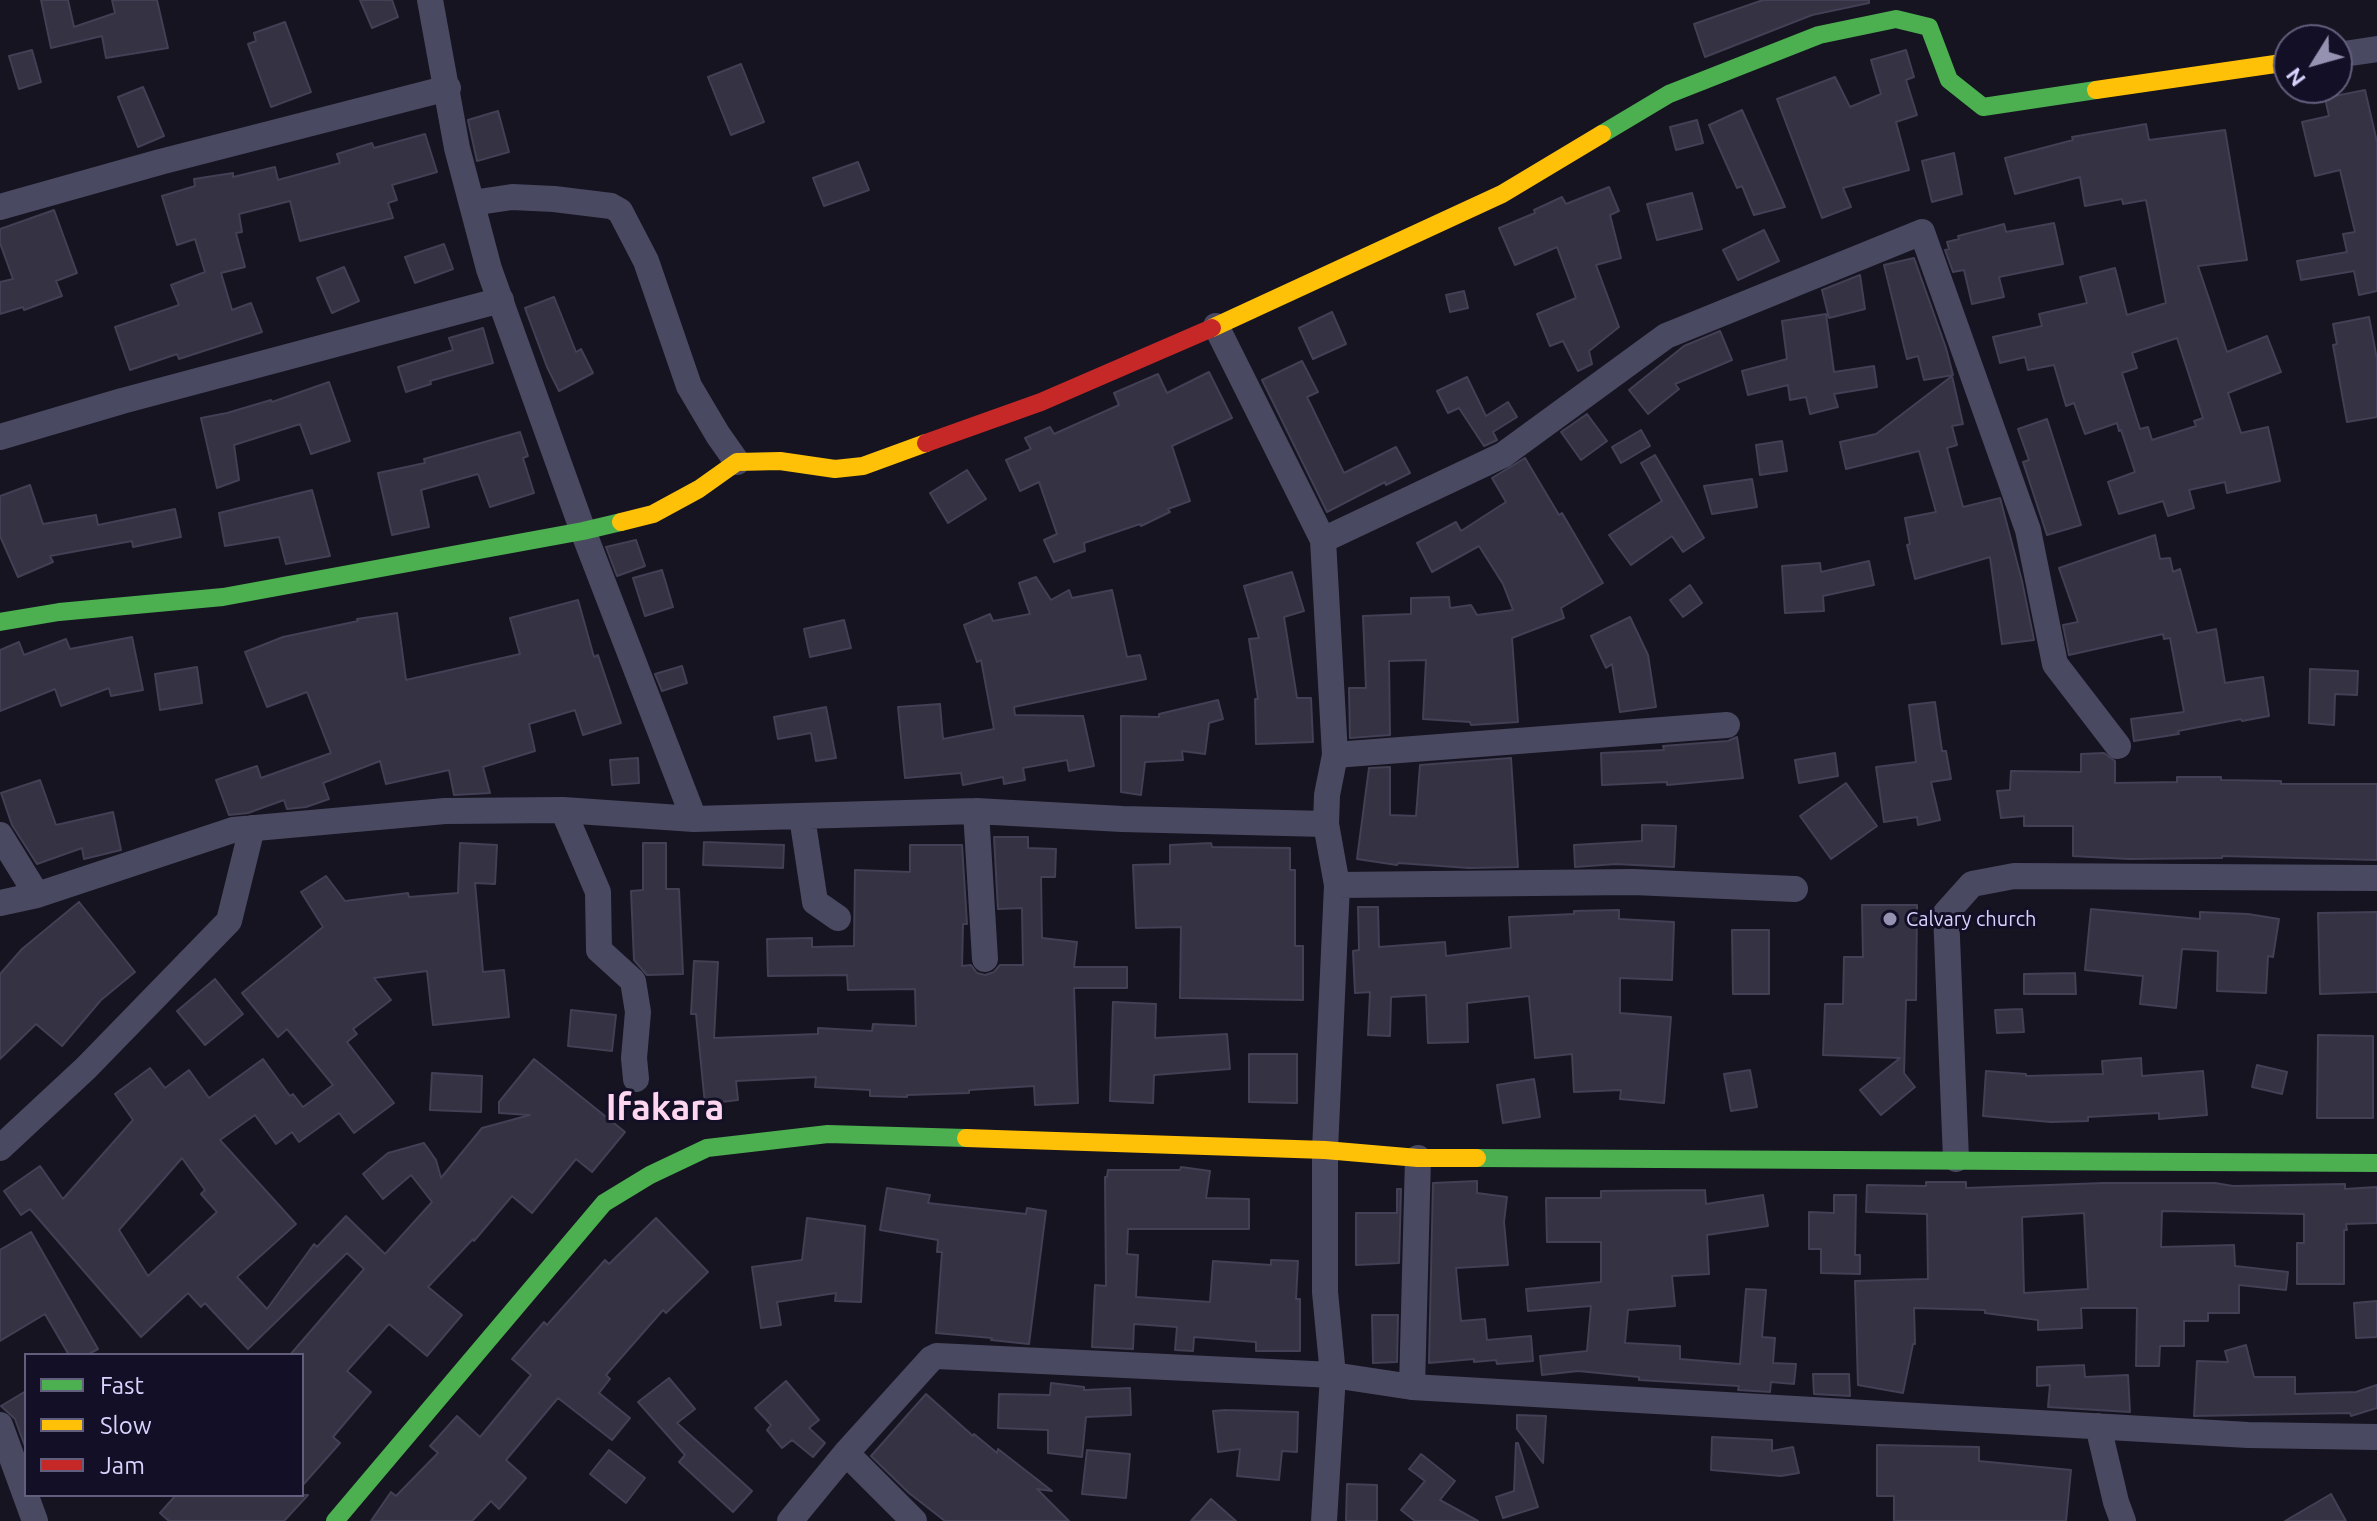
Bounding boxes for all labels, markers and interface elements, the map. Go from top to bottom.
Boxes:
north arrow [2273,24,2353,104]
text: N [2280,63,2310,92]
place label: Calvary church [1906,907,2036,931]
marker: Calvary church [1881,910,1899,928]
district label: Ifakara [606,1086,724,1130]
legend [24,1353,304,1497]
text: Fast [100,1372,144,1399]
text: Slow [100,1412,152,1439]
text: Jam [100,1452,145,1479]

